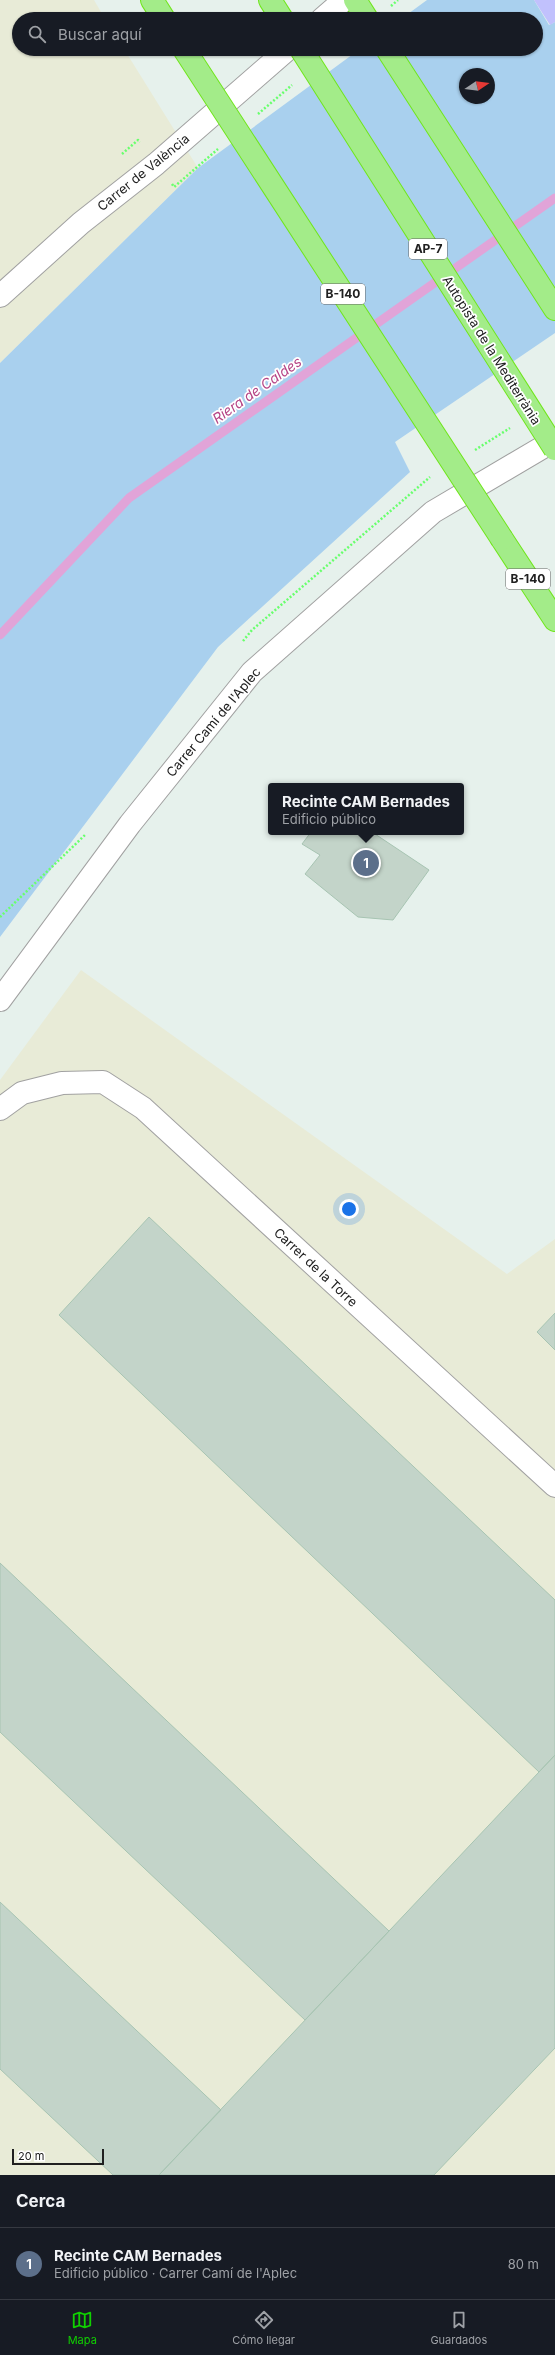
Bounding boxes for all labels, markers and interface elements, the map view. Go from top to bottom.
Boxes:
search box [12,12,543,56]
icon: search [26,23,48,45]
text: Buscar aquí [58,25,142,44]
north arrow [459,68,495,104]
street label: Carrer de València [94,130,192,214]
road number: AP-7 [409,239,447,259]
street label: Autopista de la Mediterrània [439,273,545,427]
road number: B-140 [321,284,365,304]
water label: Riera de Caldes [209,353,305,427]
road number: B-140 [506,569,550,589]
street label: Carrer Camí de l'Aplec [163,664,263,780]
popup [268,783,464,835]
text: Recinte CAM Bernades [282,792,450,811]
text: Edificio público [282,811,376,827]
pin: 1 [353,848,379,878]
your location [339,1199,359,1219]
street label: Carrer de la Torre [271,1224,361,1310]
scale bar [12,2147,104,2166]
text: 20 m [18,2149,44,2163]
text: Cerca [16,2191,65,2211]
text: Recinte CAM Bernades [54,2246,222,2265]
text: 1 [26,2256,32,2272]
text: 80 m [508,2256,539,2272]
text: Edificio público · Carrer Camí de l'Aplec [54,2265,297,2281]
tab: Mapa [68,2309,97,2347]
tab: Cómo llegar [232,2309,295,2347]
tab: Guardados [430,2309,487,2347]

